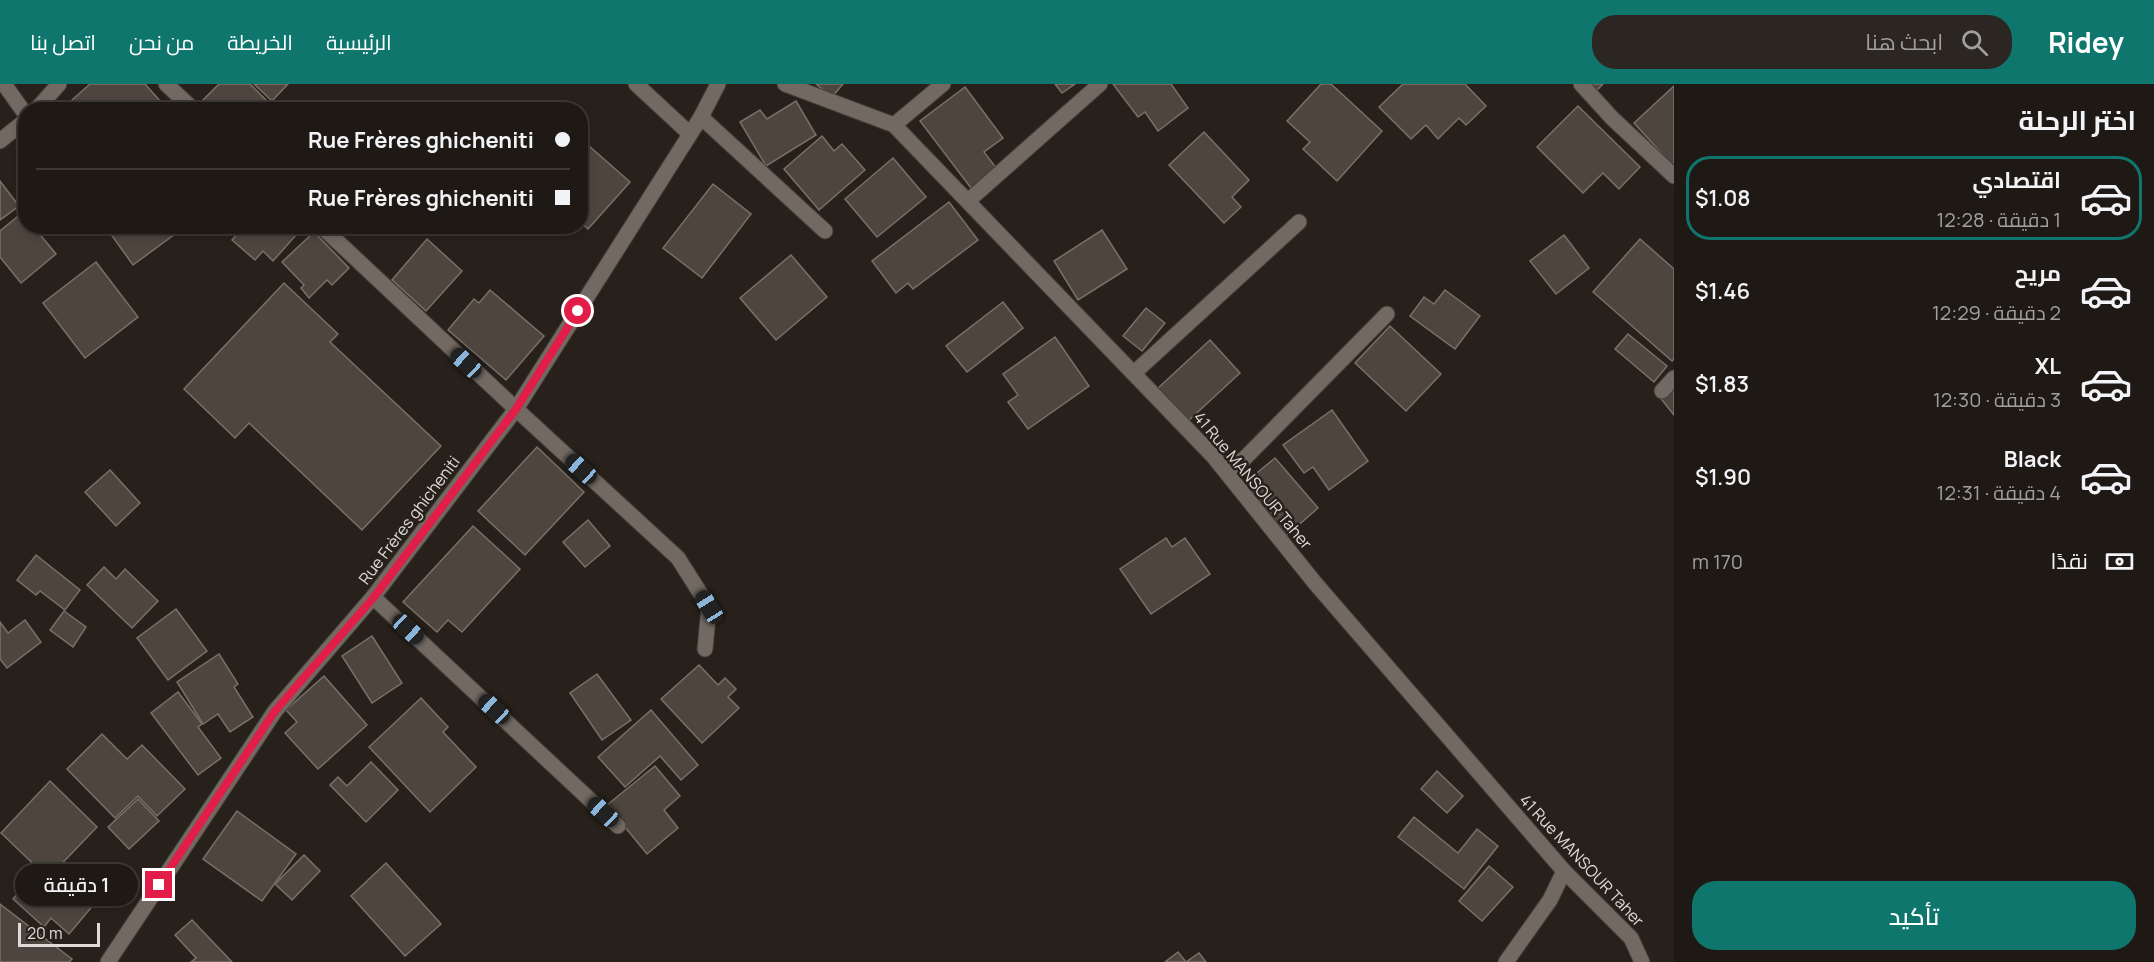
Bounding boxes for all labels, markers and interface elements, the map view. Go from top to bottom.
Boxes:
search box [1592,15,2012,69]
text: Ridey [2048,23,2124,61]
icon: search [1958,26,1991,59]
text: ابحث هنا [1865,27,1943,57]
text: اتصل بنا [30,28,96,56]
text: من نحن [129,28,194,56]
text: الخريطة [227,28,293,56]
text: الرئيسية [326,28,392,56]
text: اختر الرحلة [2018,101,2136,138]
text: Rue Frères ghicheniti [308,125,534,155]
text: اقتصادي [1972,165,2061,195]
icon: car [2079,171,2133,225]
text: Rue Frères ghicheniti [308,183,534,213]
text: $1.08 [1695,183,1751,213]
text: 1 دقيقة · 12:28 [1936,206,2061,233]
text: مريح [2015,258,2061,288]
icon: car [2079,264,2133,318]
text: $1.46 [1695,276,1750,306]
route start [564,297,591,324]
text: 2 دقيقة · 12:29 [1932,299,2061,326]
car [447,344,485,382]
text: XL [2035,351,2061,381]
icon: car [2079,357,2133,411]
text: $1.83 [1695,369,1749,399]
text: 3 دقيقة · 12:30 [1933,386,2061,413]
street label: 41 Rue MANSOUR Taher [1189,406,1317,554]
text: Black [2004,444,2061,474]
car [562,450,600,488]
icon: car [2079,450,2133,504]
street label: Rue Frères ghicheniti [353,451,465,589]
text: $1.90 [1695,462,1751,492]
text: 4 دقيقة · 12:31 [1937,479,2061,506]
icon: cash [2103,545,2136,578]
text: نقدًا [2050,546,2088,576]
text: 170 m [1692,548,1743,575]
car [692,587,726,627]
car [389,610,427,648]
car [475,690,513,728]
street label: 41 Rue MANSOUR Taher [1515,789,1649,931]
car [584,793,622,831]
callout: 1 دقيقة [15,864,138,906]
text: 1 دقيقة [44,871,109,898]
route end [145,871,172,898]
button: تأكيد [1692,881,2136,950]
scale bar [18,920,100,948]
text: 20 m [27,922,63,944]

